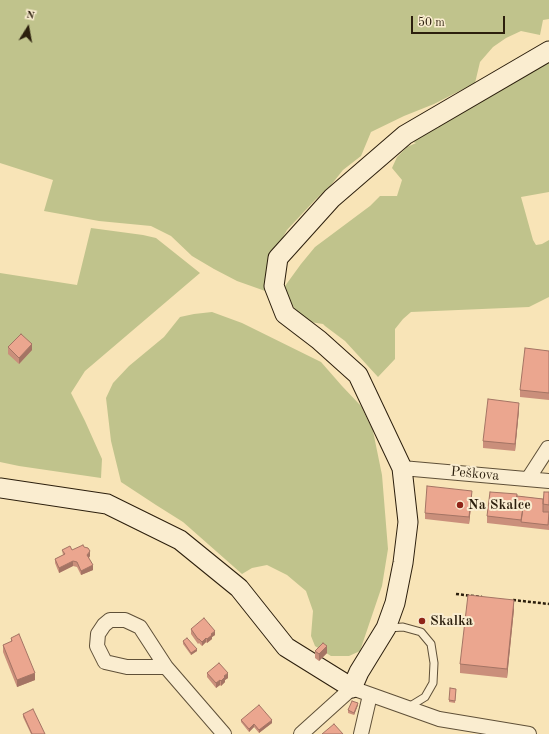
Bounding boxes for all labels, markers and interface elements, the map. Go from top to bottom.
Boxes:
north arrow [8,8,48,48]
scale bar [413,8,507,34]
text: N [25,10,36,22]
text: 50 m [418,17,445,29]
street label: Peškova [450,464,500,484]
place label: Na Skalce [468,497,531,513]
marker: Na Skalce [455,500,465,510]
place label: Skalka [430,613,473,629]
marker: Skalka [417,616,427,626]

